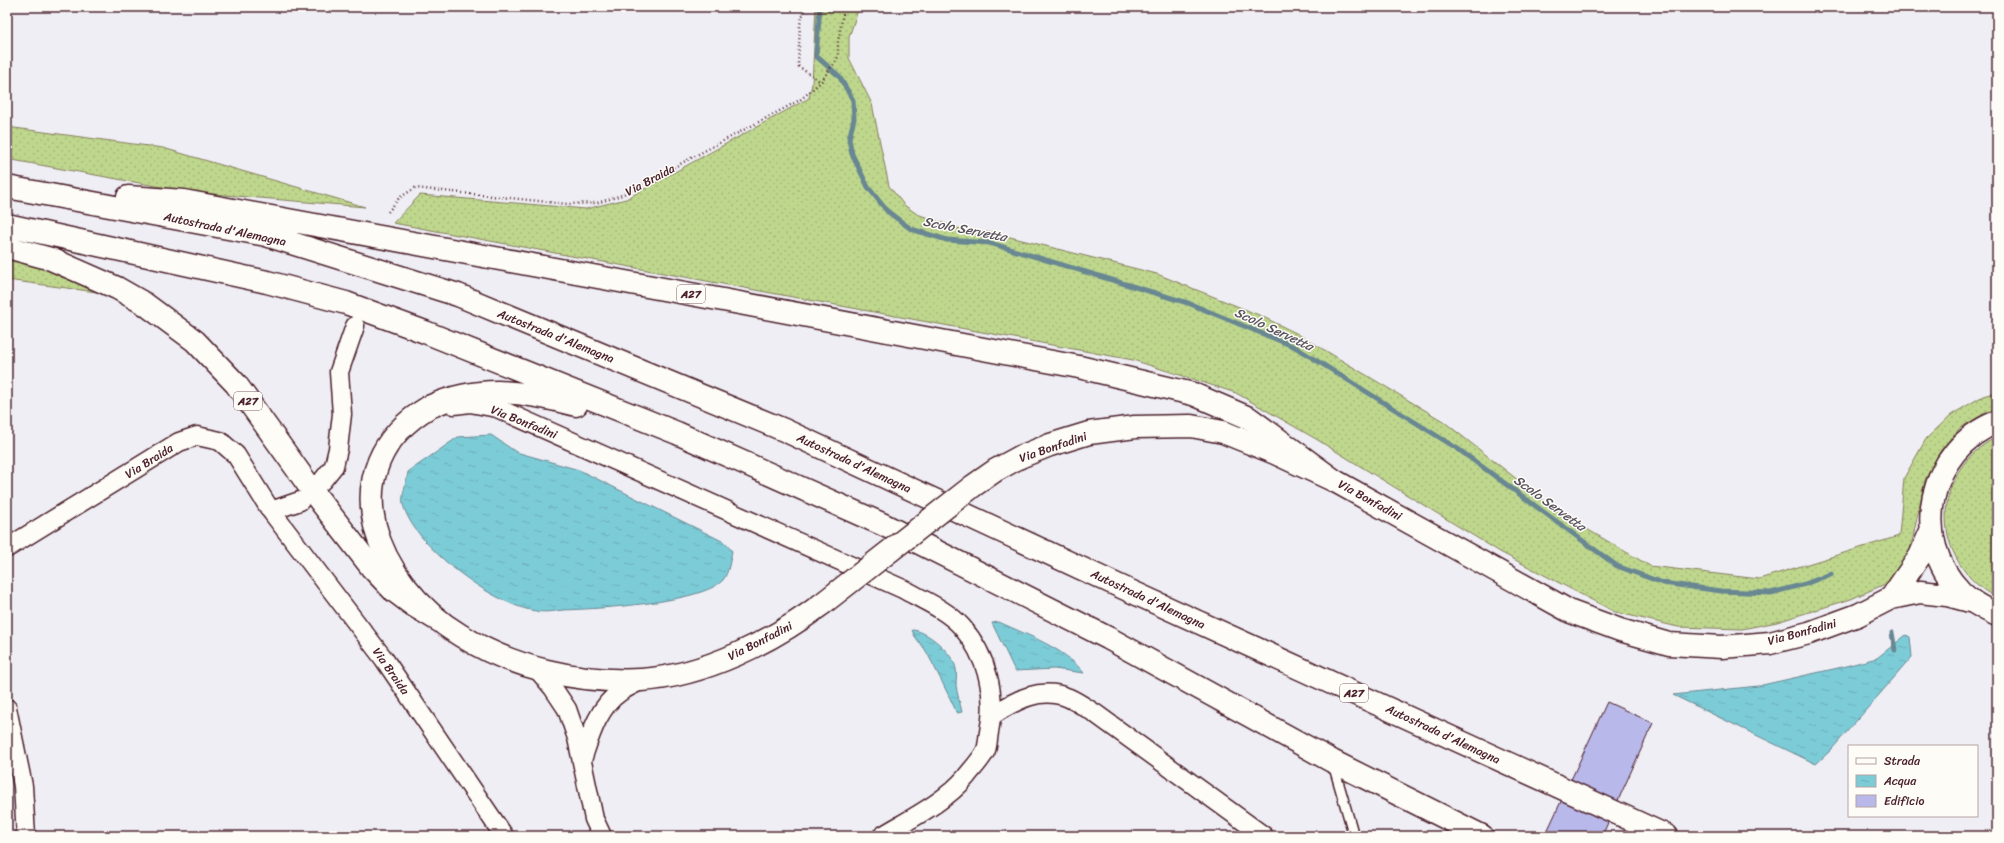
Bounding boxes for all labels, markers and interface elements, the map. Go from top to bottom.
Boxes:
street label: Via Braida [621,157,680,202]
street label: Autostrada d'Alemagna [161,205,288,253]
water label: Scolo Servetta [921,210,1010,249]
road number: A27 [677,285,705,303]
water label: Scolo Servetta [1231,301,1319,358]
street label: Autostrada d'Alemagna [493,302,618,370]
road number: A27 [234,392,262,410]
street label: Via Bonfadini [487,399,561,446]
street label: Via Bonfadini [1016,425,1090,469]
street label: Autostrada d'Alemagna [792,426,915,499]
street label: Via Braida [120,437,178,485]
water label: Scolo Servetta [1509,469,1592,538]
street label: Via Bonfadini [1334,473,1407,527]
street label: Autostrada d'Alemagna [1086,562,1209,635]
street label: Via Bonfadini [1765,612,1839,652]
street label: Via Bonfadini [724,615,797,667]
street label: Via Braida [367,643,416,700]
road number: A27 [1340,684,1368,702]
street label: Autostrada d'Alemagna [1381,697,1504,770]
legend [1848,745,1978,817]
text: Strada [1884,750,1921,772]
text: Acqua [1883,770,1917,792]
text: Edificio [1884,790,1924,812]

